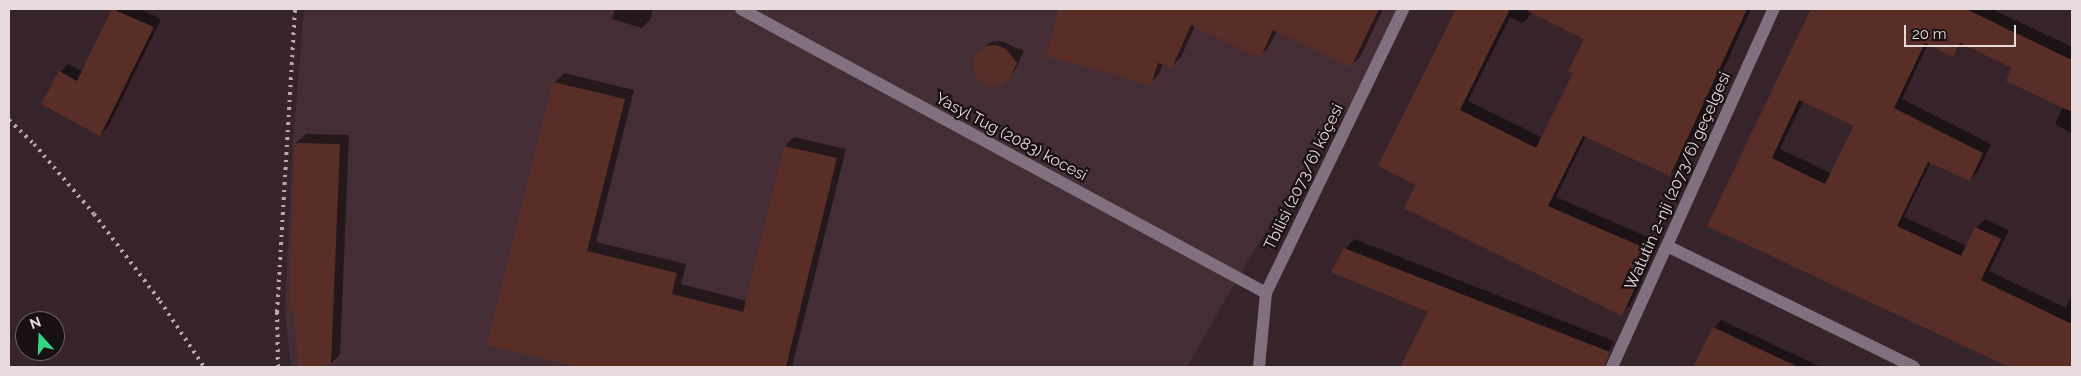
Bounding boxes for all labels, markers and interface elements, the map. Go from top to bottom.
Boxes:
scale bar [1906,15,2018,47]
text: 20 m [1912,25,1947,43]
street label: Watutin 2-nji (2073/6) geçelgesi [1621,69,1735,293]
street label: Yasyl Tug (2083) kocesi [931,89,1091,185]
street label: Tbilisi (2073/6) köçesi [1260,101,1348,253]
north arrow [15,311,65,361]
text: N [27,313,43,332]

